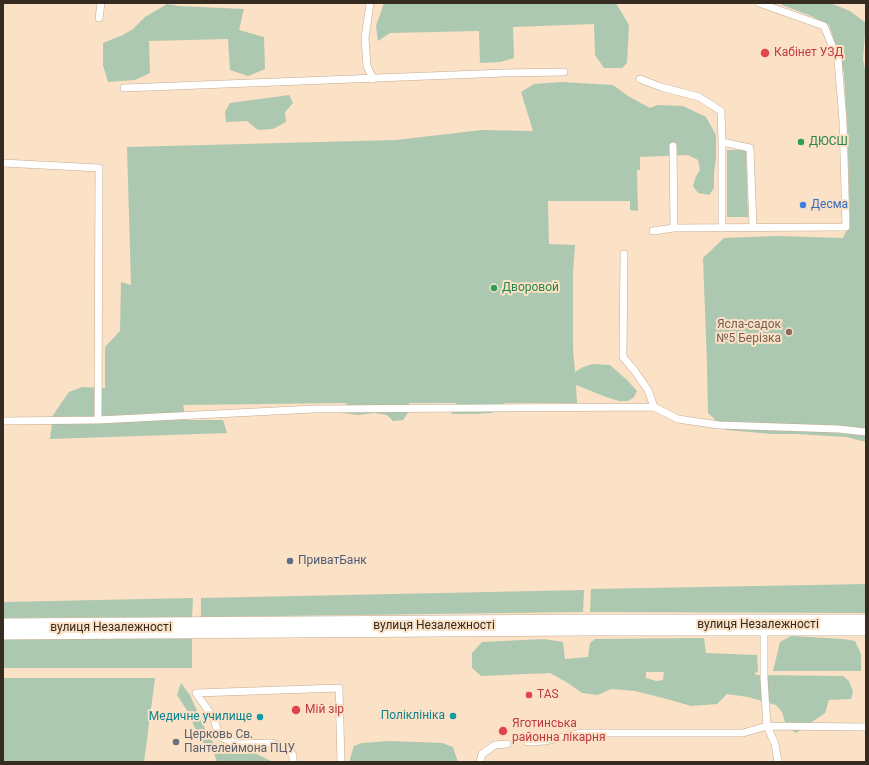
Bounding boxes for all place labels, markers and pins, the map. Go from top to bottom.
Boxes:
place label: Кабінет УЗД [774,46,843,60]
marker: Кабінет УЗД [759,47,771,59]
place label: ДЮСШ [809,135,848,149]
marker: ДЮСШ [796,137,806,147]
place label: Десма [811,198,848,212]
marker: Десма [798,200,808,210]
place label: Дворовой [502,281,559,295]
marker: Дворовой [489,283,499,293]
place label: Ясла-садок №5 Берізка [716,318,781,346]
marker: Ясла-садок №5 Берізка [784,327,794,337]
place label: ПриватБанк [298,554,367,568]
marker: ПриватБанк [285,556,295,566]
place label: TAS [537,688,559,702]
marker: TAS [524,690,534,700]
place label: Мій зір [305,703,344,717]
marker: Мій зір [290,704,302,716]
place label: Поліклініка [381,709,445,723]
place label: Медичне училище [149,710,252,724]
marker: Поліклініка [448,711,458,721]
marker: Медичне училище [255,712,265,722]
place label: Яготинська районна лікарня [512,717,605,745]
marker: Яготинська районна лікарня [497,725,509,737]
place label: Церковь Св. Пантелеймона ПЦУ [184,728,295,756]
marker: Церковь Св. Пантелеймона ПЦУ [171,737,181,747]

